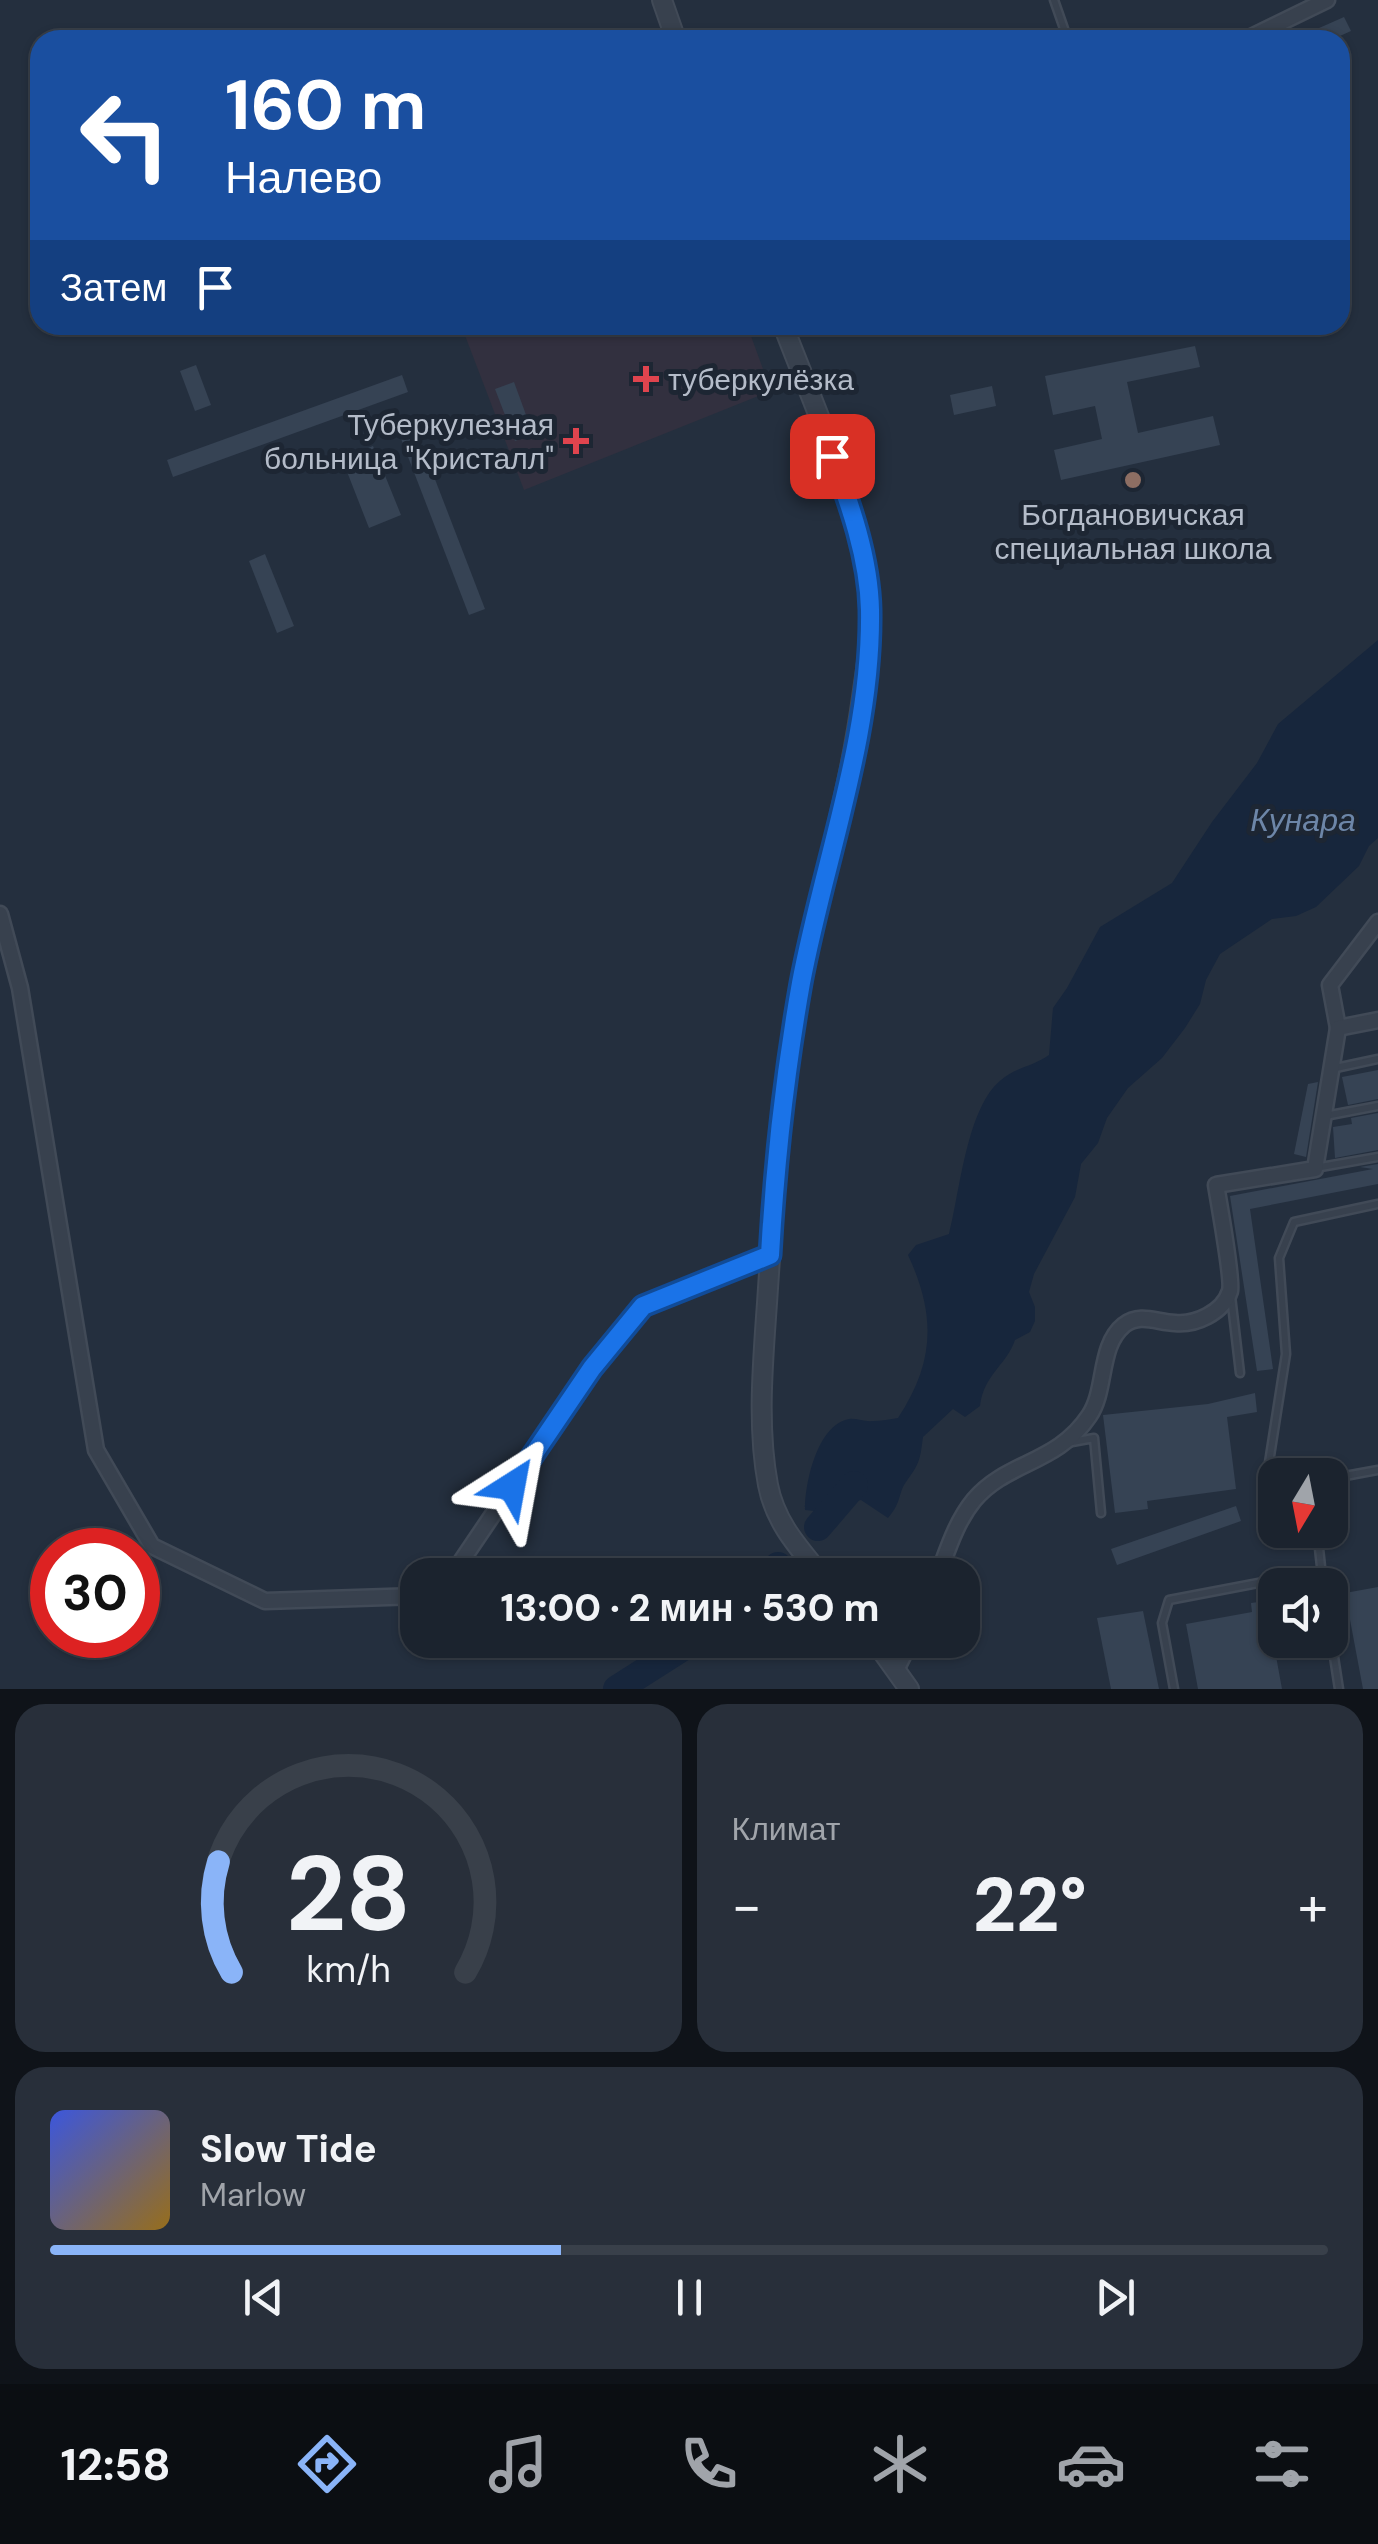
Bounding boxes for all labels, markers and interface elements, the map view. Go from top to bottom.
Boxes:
text: 160 m [225,60,426,151]
icon: left [60,70,190,200]
text: Налево [225,148,382,207]
icon: arrive [188,260,243,315]
text: Затем [60,263,168,313]
place label: туберкулёзка [668,360,854,399]
marker: туберкулёзка [633,366,659,392]
place label: Туберкулезная больница "Кристалл" [264,405,554,478]
pin [790,414,875,499]
marker: Туберкулезная больница "Кристалл" [563,428,589,454]
icon: arrive [805,429,860,484]
marker: Богдановичская специальная школа [1122,469,1144,491]
place label: Богдановичская специальная школа [995,495,1272,568]
water label: Кунара [1250,799,1356,841]
position arrow [460,1434,564,1538]
north arrow [1258,1458,1348,1548]
map controls [1258,1458,1348,1658]
speed limit sign: 30 [30,1528,160,1658]
button: sound [1258,1568,1348,1658]
text: 13:00 · 2 мин · 530 m [501,1583,879,1633]
text: Климат [732,1808,840,1850]
text: 28 [286,1827,411,1962]
text: 22° [973,1857,1087,1954]
text: − [732,1870,762,1942]
text: + [1298,1870,1328,1942]
text: km/h [306,1947,390,1993]
text: Slow Tide [200,2124,377,2174]
text: Marlow [200,2174,306,2216]
icon: previous [236,2270,291,2325]
icon: pause [662,2270,717,2325]
icon: next [1088,2270,1143,2325]
icon: directions [292,2429,362,2499]
icon: music [483,2429,553,2499]
icon: phone [674,2429,744,2499]
icon: climate [865,2429,935,2499]
icon: car [1056,2429,1126,2499]
icon: filters [1247,2429,1317,2499]
text: 12:58 [61,2435,171,2494]

